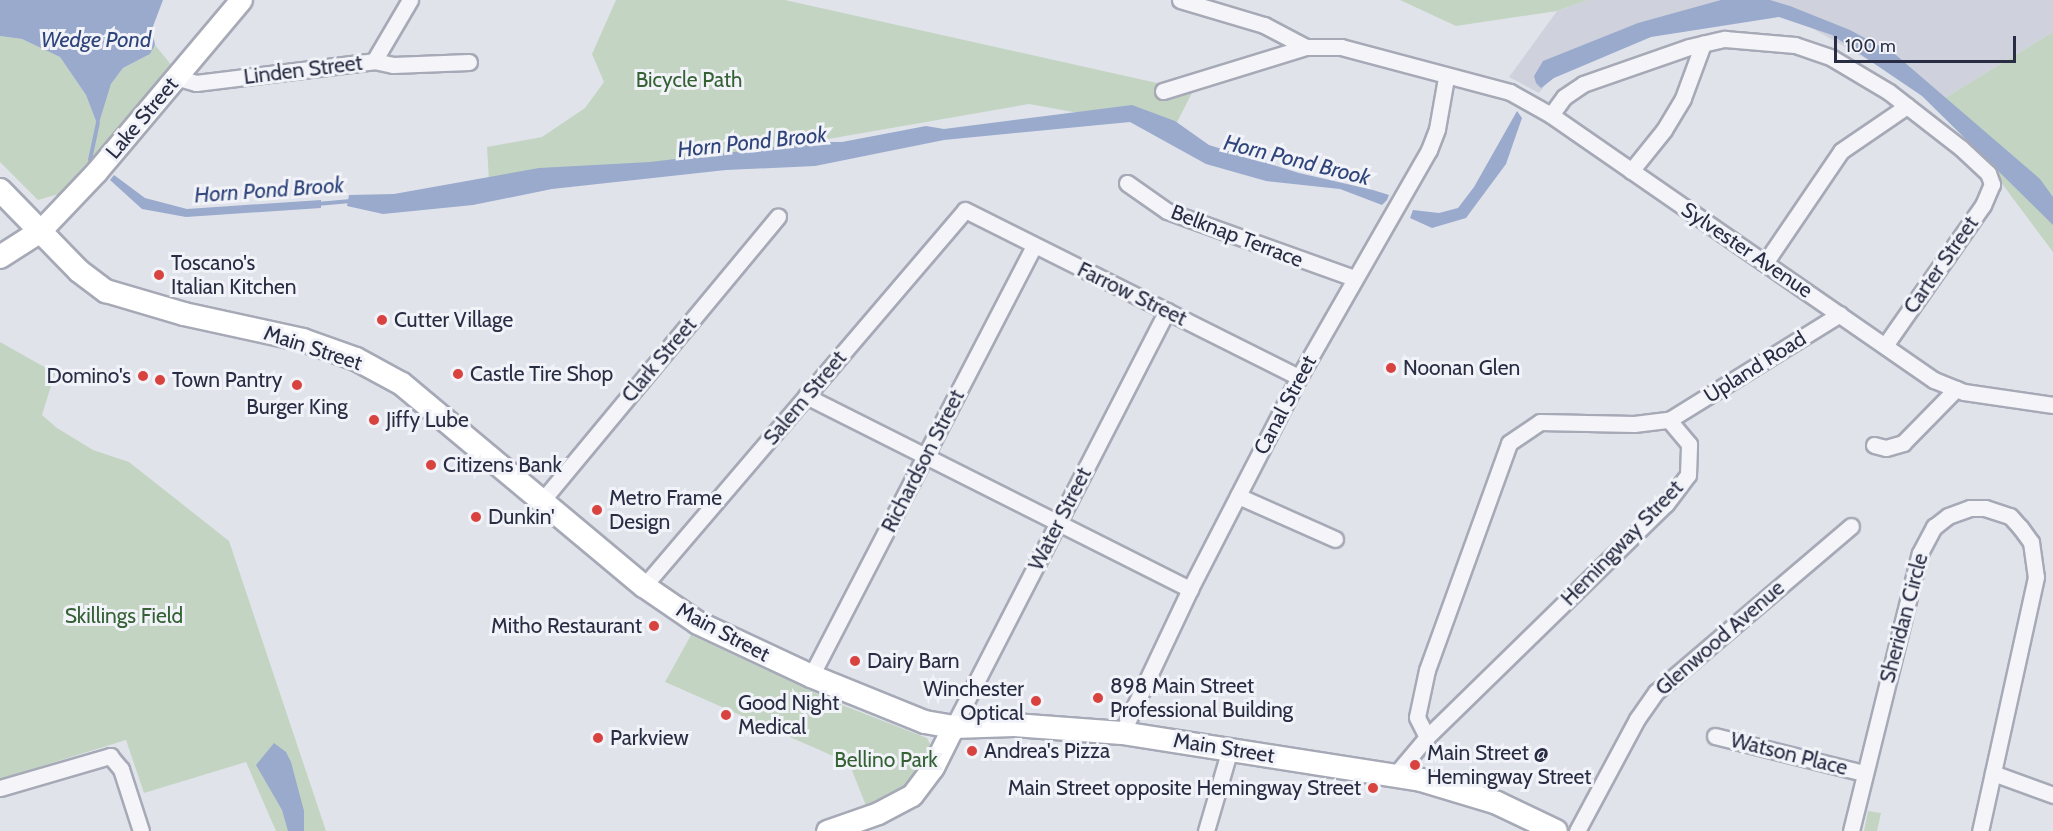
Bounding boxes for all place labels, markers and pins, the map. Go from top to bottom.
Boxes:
place label: Toscano's Italian Kitchen [171,250,297,300]
marker: Toscano's Italian Kitchen [152,268,166,282]
place label: Cutter Village [394,307,513,333]
marker: Cutter Village [375,313,389,327]
place label: Noonan Glen [1403,355,1520,381]
place label: Castle Tire Shop [470,361,613,387]
marker: Noonan Glen [1384,361,1398,375]
place label: Domino's [47,363,131,389]
place label: Town Pantry [172,367,282,393]
marker: Castle Tire Shop [451,367,465,381]
marker: Domino's [136,369,150,383]
marker: Town Pantry [153,373,167,387]
marker: Burger King [290,378,304,392]
place label: Burger King [246,394,348,420]
place label: Jiffy Lube [386,407,469,433]
marker: Jiffy Lube [367,413,381,427]
place label: Citizens Bank [443,452,562,478]
marker: Citizens Bank [424,458,438,472]
place label: Metro Frame Design [609,485,722,535]
marker: Metro Frame Design [590,503,604,517]
place label: Dunkin' [488,504,555,530]
marker: Dunkin' [469,510,483,524]
place label: Mitho Restaurant [491,613,642,639]
marker: Mitho Restaurant [647,619,661,633]
place label: Dairy Barn [867,648,960,674]
marker: Dairy Barn [848,654,862,668]
place label: 898 Main Street Professional Building [1110,673,1293,723]
place label: Winchester Optical [923,676,1024,726]
place label: Good Night Medical [738,690,839,740]
marker: 898 Main Street Professional Building [1091,691,1105,705]
marker: Winchester Optical [1029,694,1043,708]
marker: Good Night Medical [719,708,733,722]
place label: Parkview [610,725,689,751]
marker: Parkview [591,731,605,745]
place label: Andrea's Pizza [984,738,1110,764]
place label: Main Street @ Hemingway Street [1427,740,1591,790]
marker: Andrea's Pizza [965,744,979,758]
marker: Main Street @ Hemingway Street [1408,758,1422,772]
place label: Main Street opposite Hemingway Street [1008,775,1361,801]
marker: Main Street opposite Hemingway Street [1366,781,1380,795]

